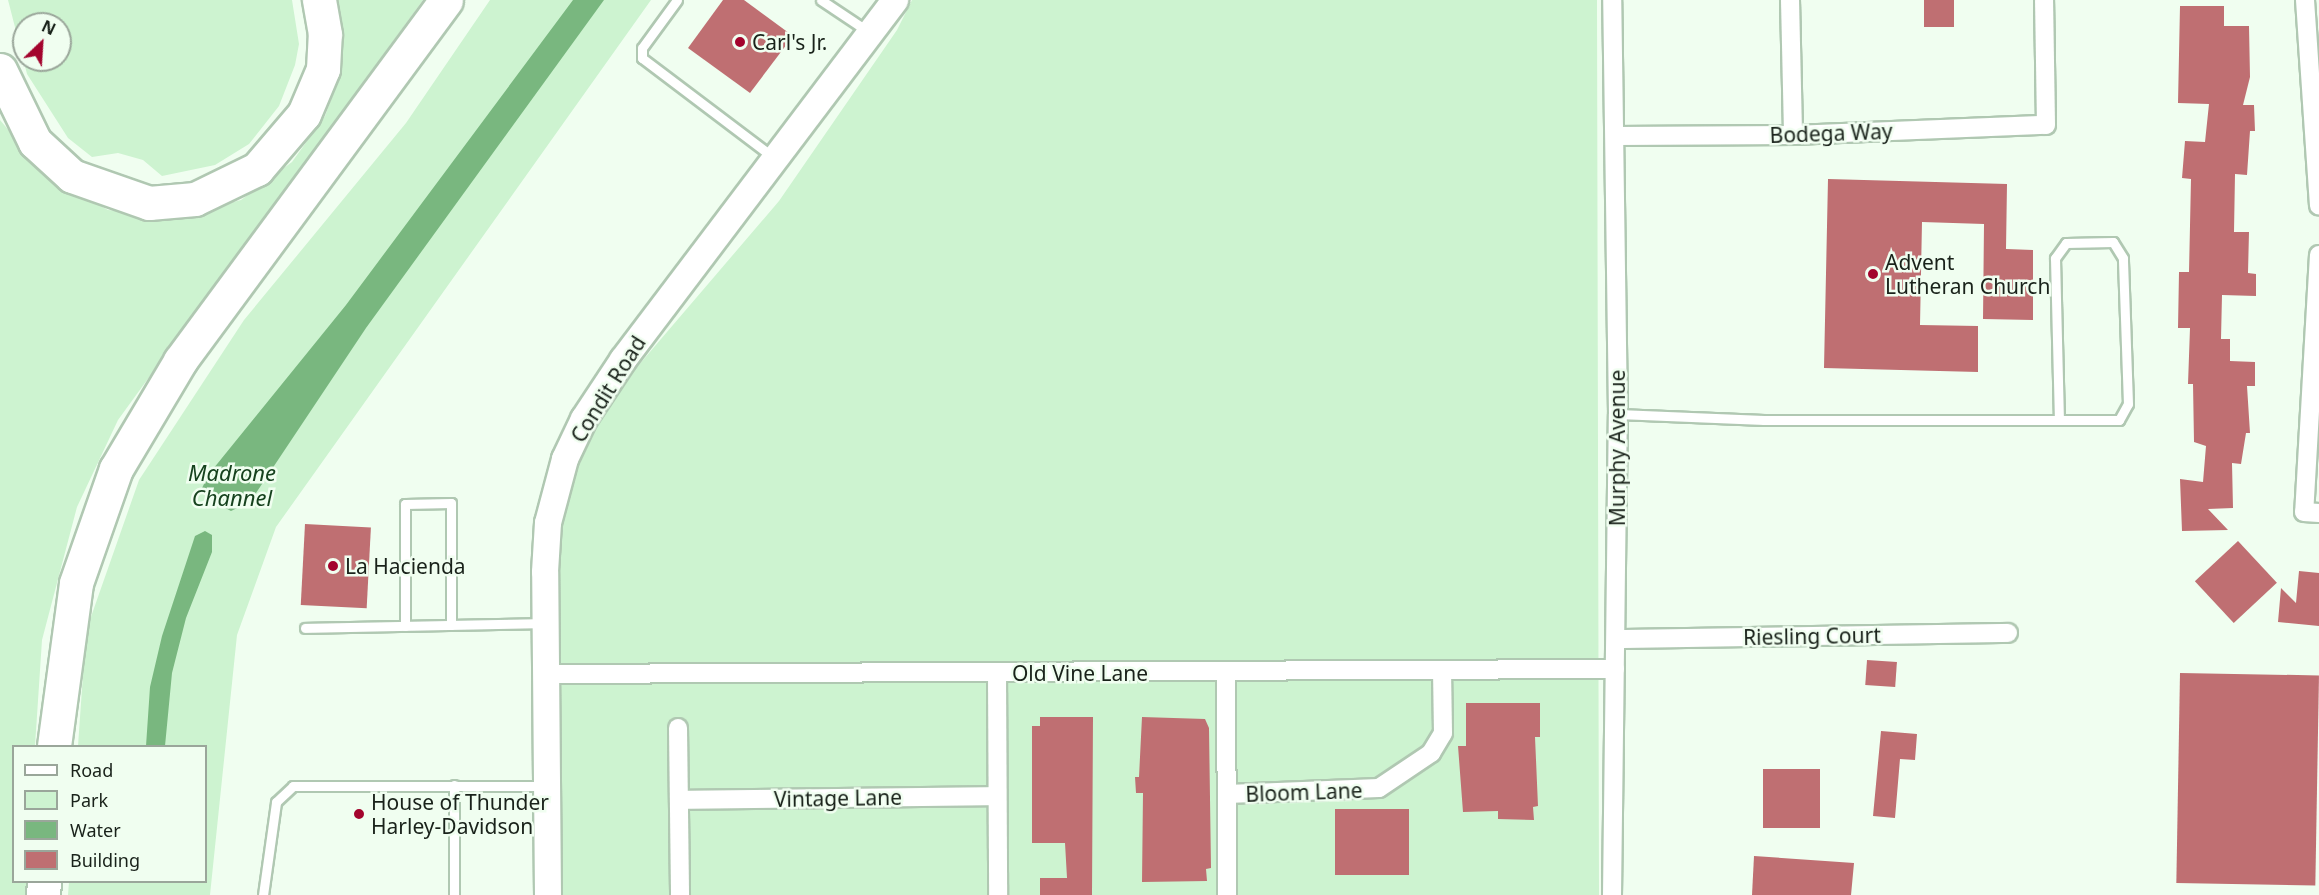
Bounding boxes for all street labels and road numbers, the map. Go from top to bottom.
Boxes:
street label: Bodega Way [1769,118,1893,148]
street label: Condit Road [565,331,651,447]
street label: Murphy Avenue [1604,370,1630,526]
street label: Riesling Court [1743,622,1881,650]
street label: Old Vine Lane [1012,660,1148,686]
street label: Bloom Lane [1245,777,1363,807]
street label: Vintage Lane [774,784,902,812]

